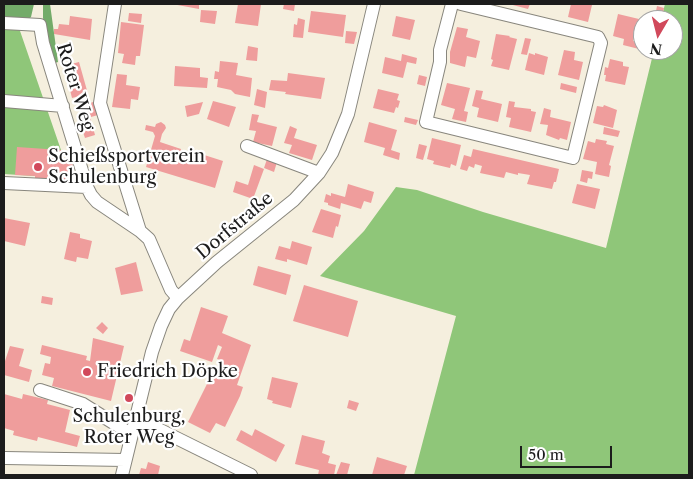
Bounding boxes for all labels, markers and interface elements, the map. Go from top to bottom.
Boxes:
north arrow [633,10,683,60]
text: N [649,39,663,59]
street label: Roter Weg [51,41,99,133]
place label: Schießsportverein Schulenburg [48,146,205,188]
marker: Schießsportverein Schulenburg [32,161,44,173]
street label: Dorfstraße [192,188,278,264]
place label: Friedrich Döpke [97,361,238,383]
marker: Friedrich Döpke [81,366,93,378]
marker: Schulenburg, Roter Weg [123,392,135,404]
place label: Schulenburg, Roter Weg [73,406,185,448]
scale bar [523,436,616,468]
text: 50 m [528,445,564,464]

